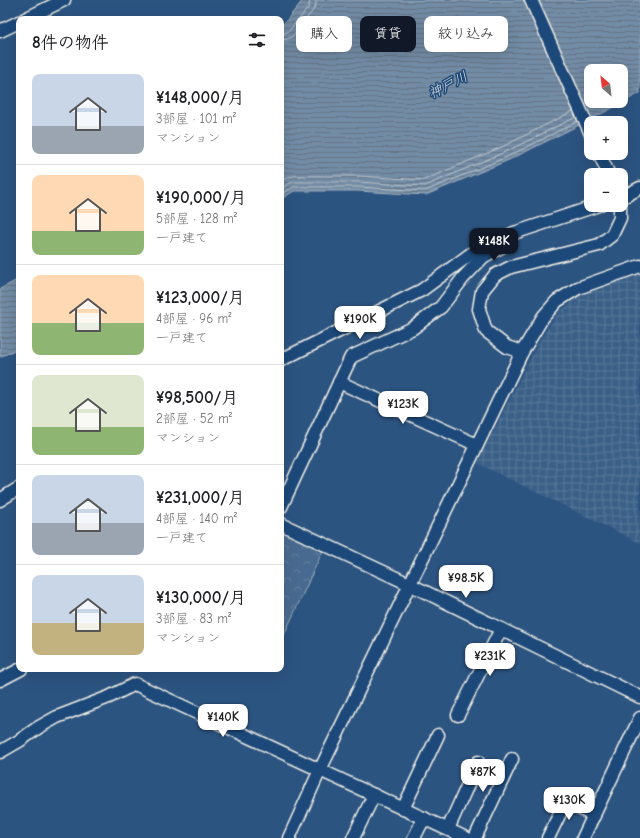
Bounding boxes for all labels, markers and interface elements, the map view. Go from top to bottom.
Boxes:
chip: 購入 [296,16,352,52]
chip: 賃貸 [360,16,416,52]
chip: 絞り込み [424,16,508,52]
icon: filters [246,29,268,51]
text: 8件の物件 [32,33,109,52]
north arrow [584,64,628,108]
map controls [584,64,628,212]
water label: 神戸川 [425,68,471,102]
text: ¥148,000/月 [156,88,244,107]
icon: home [64,90,112,138]
text: 3部屋 · 101 m² [156,111,236,126]
button: + [584,116,628,160]
text: マンション [156,130,220,145]
button: − [584,168,628,212]
text: ¥190,000/月 [156,188,247,207]
icon: home [64,191,112,239]
text: 5部屋 · 128 m² [156,211,237,226]
pin: ¥148K [466,228,522,262]
text: 一戸建て [156,230,208,245]
text: ¥148K [478,233,510,248]
text: ¥123,000/月 [156,288,245,307]
icon: home [64,291,112,339]
pin: ¥190K [332,306,388,340]
text: 4部屋 · 96 m² [156,311,232,326]
text: ¥190K [343,311,377,326]
text: 一戸建て [156,330,208,345]
text: ¥98,500/月 [156,388,238,407]
icon: home [64,391,112,439]
pin: ¥123K [375,391,431,425]
text: ¥123K [387,396,419,411]
text: 2部屋 · 52 m² [156,411,232,426]
text: マンション [156,430,220,445]
text: ¥231,000/月 [156,488,245,507]
icon: home [64,491,112,539]
text: 4部屋 · 140 m² [156,511,237,526]
text: 一戸建て [156,530,208,545]
pin: ¥98.5K [433,565,499,599]
text: ¥98.5K [448,570,484,585]
text: ¥130,000/月 [156,588,246,607]
icon: home [64,591,112,639]
text: 3部屋 · 83 m² [156,611,231,626]
text: マンション [156,630,220,645]
pin: ¥231K [462,643,518,677]
text: ¥231K [474,648,506,663]
pin: ¥140K [195,704,251,738]
text: ¥140K [207,709,239,724]
pin: ¥87K [459,759,507,793]
text: ¥87K [470,764,496,779]
pin: ¥130K [541,787,597,821]
text: ¥130K [553,792,585,807]

